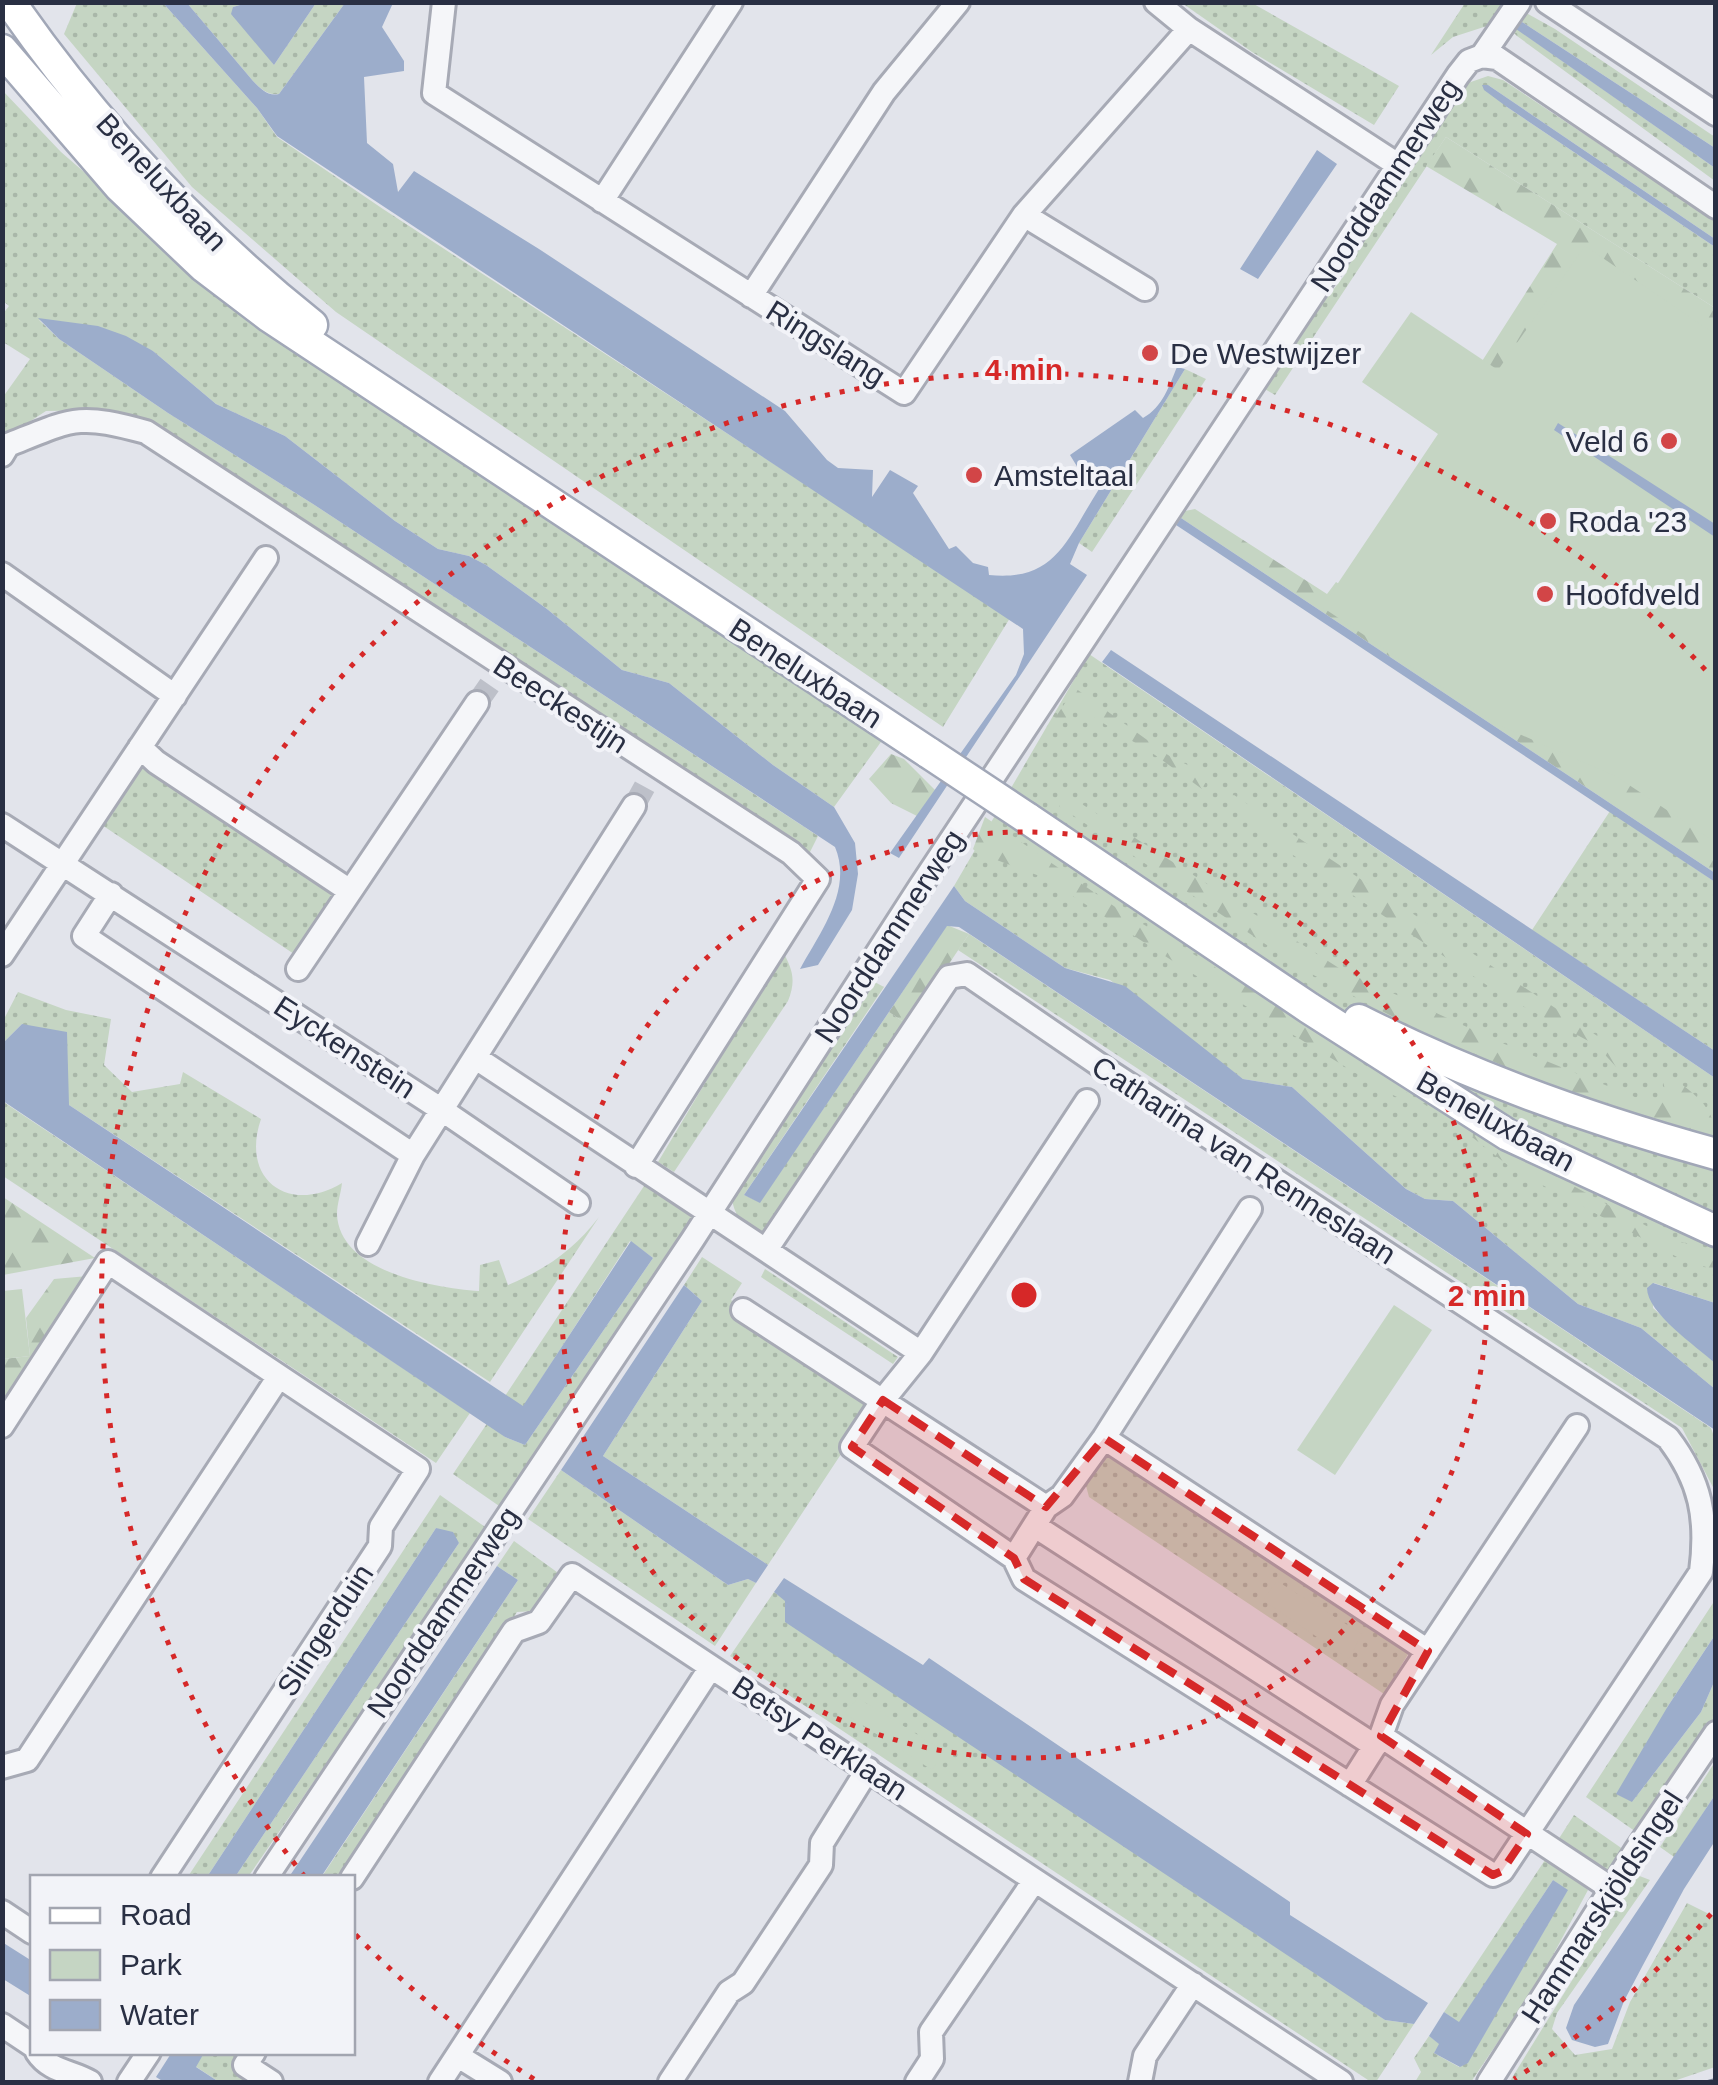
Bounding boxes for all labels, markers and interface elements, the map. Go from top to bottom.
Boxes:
street label: Noorddammerweg [1304,73,1466,297]
street label: Beneluxbaan [90,107,234,257]
street label: Ringslang [761,294,891,392]
place label: De Westwijzer [1170,337,1361,370]
marker: De Westwijzer [1139,342,1161,364]
text: 4 min [985,353,1063,386]
place label: Veld 6 [1566,425,1649,458]
marker: Veld 6 [1658,430,1680,452]
place label: Amsteltaal [994,459,1134,492]
marker: Amsteltaal [963,464,985,486]
place label: Roda '23 [1568,505,1687,538]
marker: Roda '23 [1537,510,1559,532]
place label: Hoofdveld [1565,578,1700,611]
marker: Hoofdveld [1534,583,1556,605]
street label: Beneluxbaan [724,611,888,735]
street label: Beeckestijn [488,648,634,760]
street label: Noorddammerweg [808,824,970,1048]
street label: Eyckenstein [268,989,422,1105]
street label: Catharina van Renneslaan [1086,1049,1402,1271]
street label: Beneluxbaan [1411,1064,1581,1178]
centre of rings [1006,1277,1042,1313]
text: 2 min [1448,1279,1526,1312]
street label: Noorddammerweg [360,1500,526,1724]
street label: Slingerduin [270,1558,380,1702]
street label: Betsy Perklaan [726,1669,914,1807]
street label: Hammarskjöldsingel [1515,1785,1689,2029]
legend [30,1875,355,2055]
text: Road [120,1898,192,1931]
text: Park [120,1948,183,1981]
text: Water [120,1998,199,2031]

